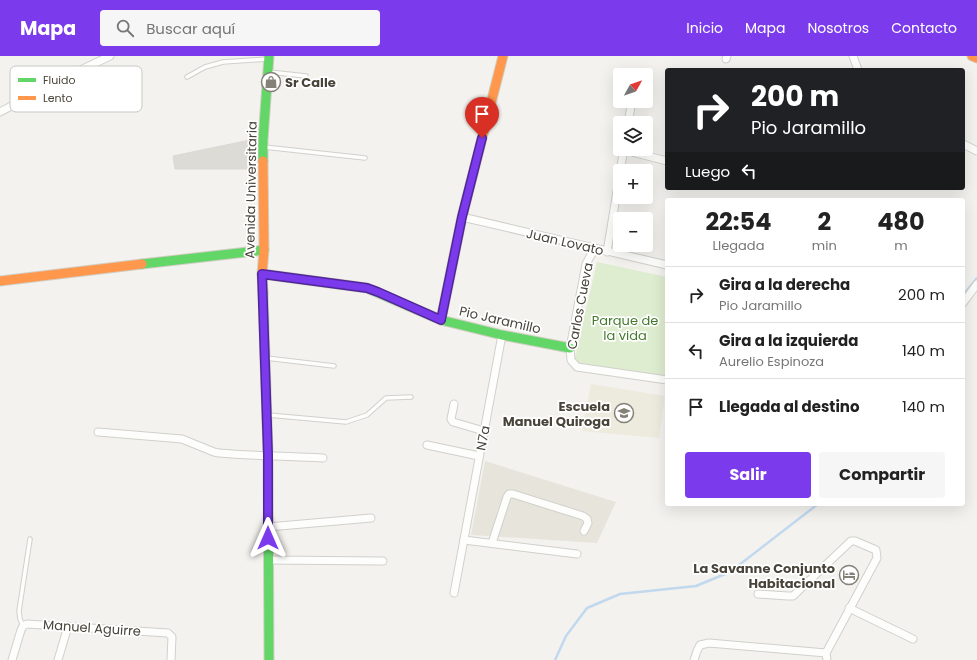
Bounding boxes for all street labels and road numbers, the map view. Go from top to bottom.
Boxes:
street label: Avenida Universitaria [240,121,262,259]
street label: Juan Lovato [524,224,606,260]
street label: Carlos Cueva [562,261,598,351]
street label: Pio Jaramillo [457,301,543,339]
street label: N7a [471,424,495,452]
street label: Manuel Aguirre [42,615,142,641]

